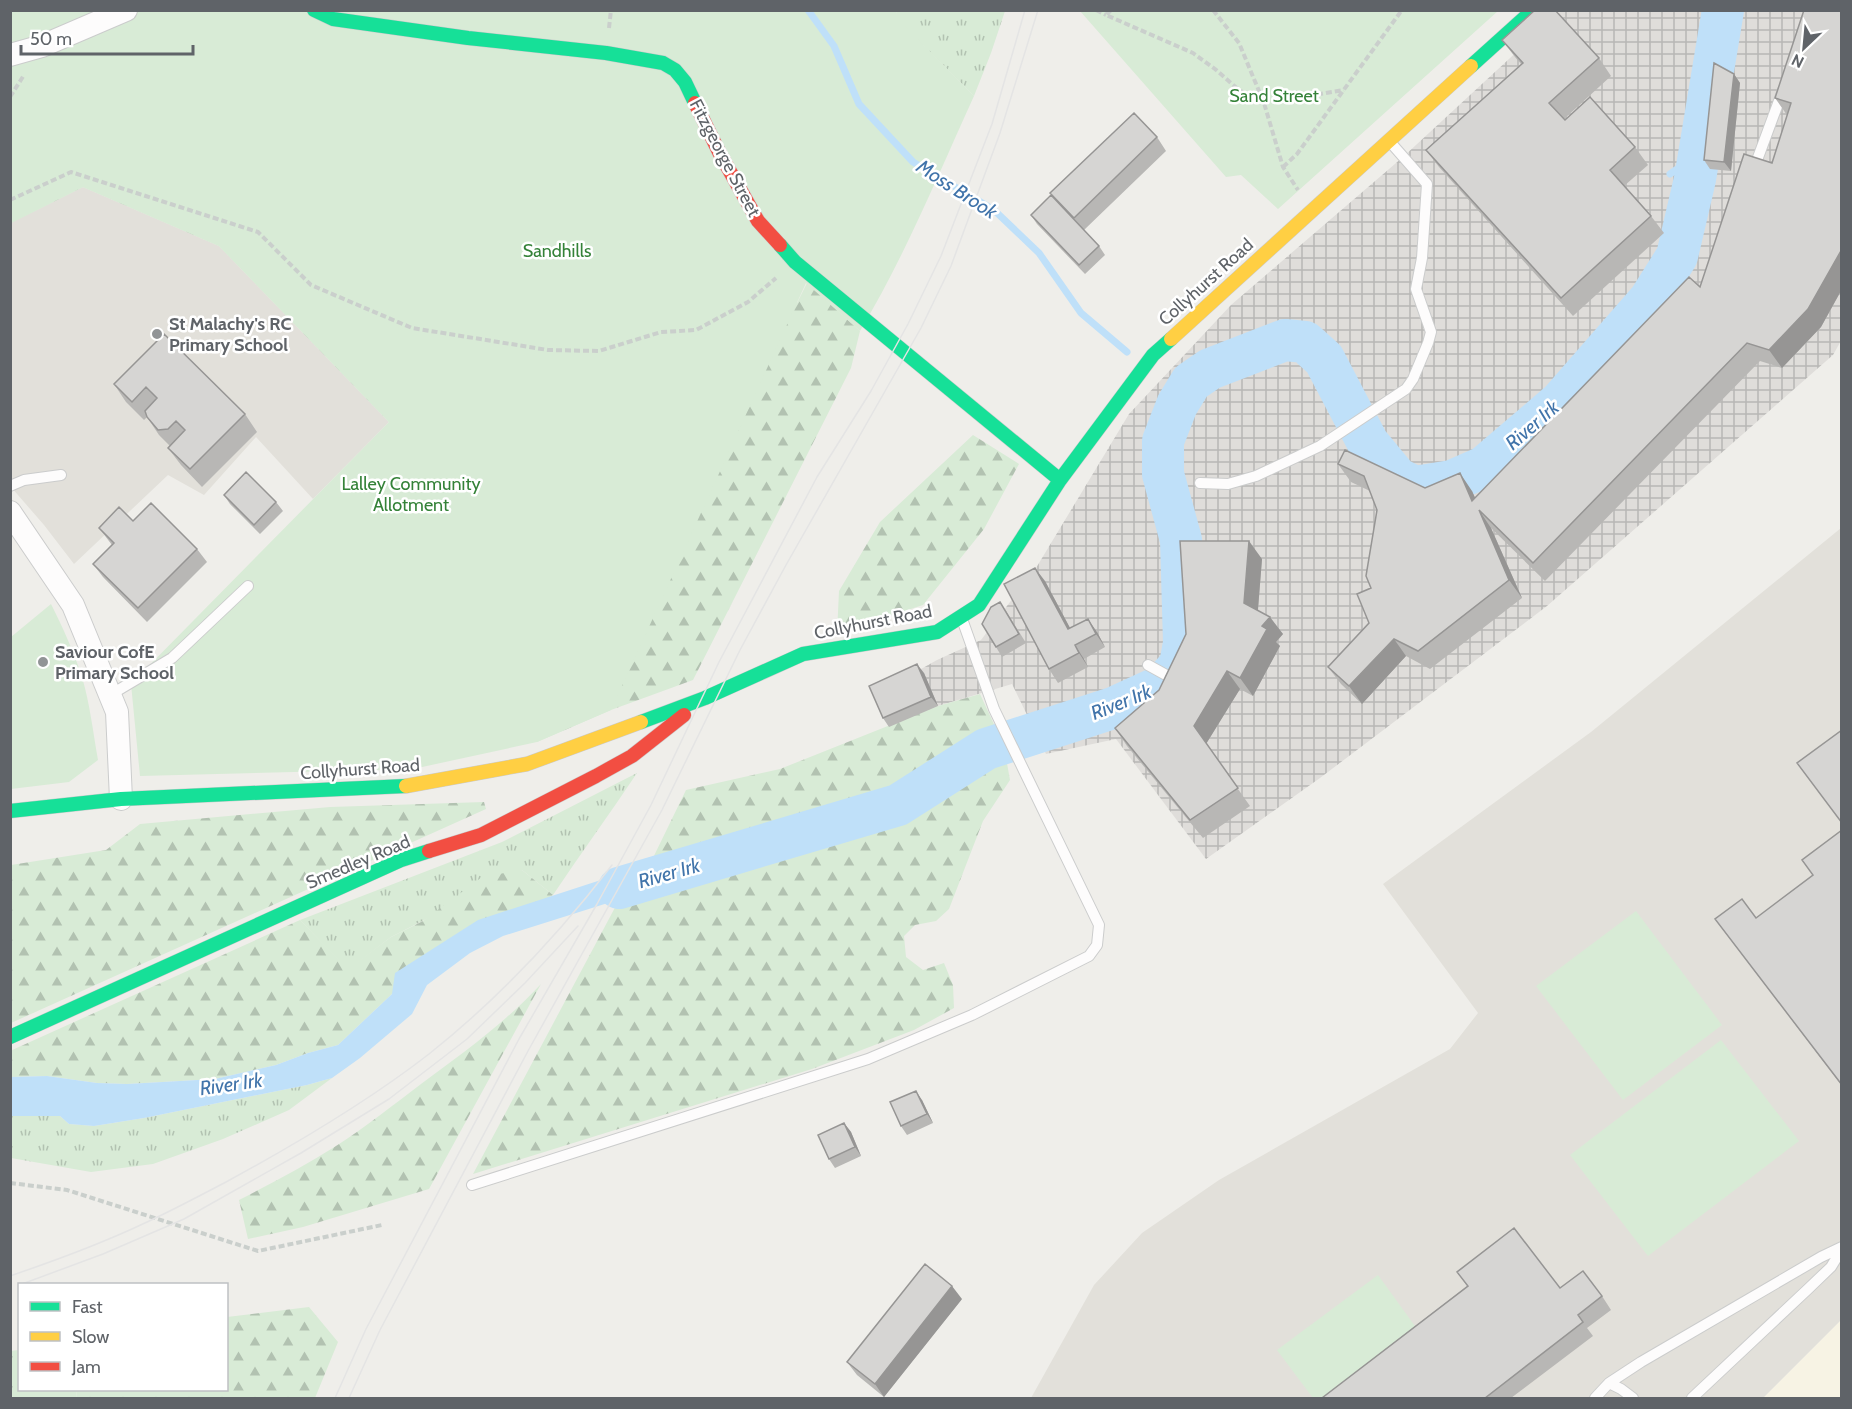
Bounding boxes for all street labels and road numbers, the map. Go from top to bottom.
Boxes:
street label: Fitzgeorge Street [685,96,765,220]
street label: Collyhurst Road [1154,234,1258,330]
street label: Collyhurst Road [812,600,934,644]
street label: Collyhurst Road [300,754,420,784]
street label: Smedley Road [303,830,413,894]

